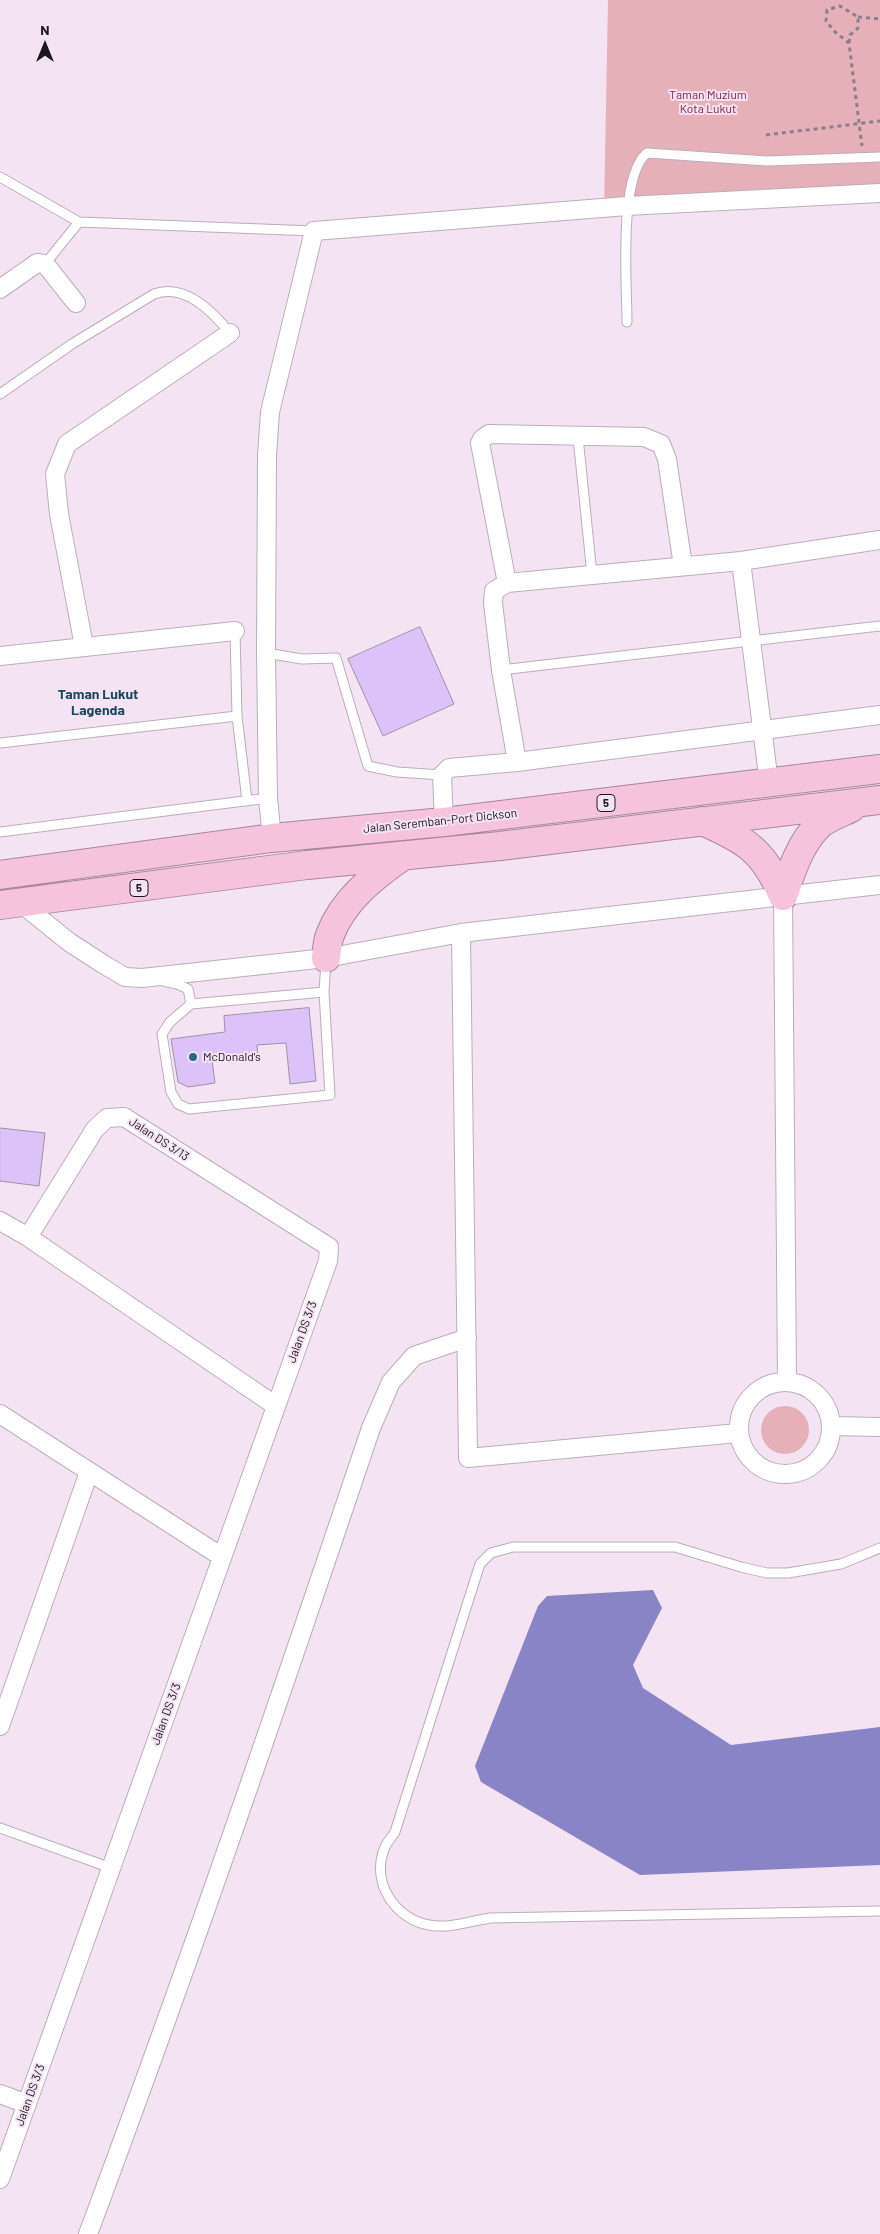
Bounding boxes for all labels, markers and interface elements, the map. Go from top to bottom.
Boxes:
north arrow [20,20,70,70]
text: N [40,21,50,38]
park label: Taman Muzium Kota Lukut [669,88,747,116]
district label: Taman Lukut Lagenda [58,686,138,719]
road number: 5 [597,794,615,811]
street label: Jalan Seremban-Port Dickson [362,806,518,836]
road number: 5 [130,880,148,896]
place label: McDonald's [203,1050,261,1064]
marker: McDonald's [187,1051,199,1063]
street label: Jalan DS 3/13 [126,1114,192,1164]
street label: Jalan DS 3/3 [284,1299,320,1365]
street label: Jalan DS 3/3 [148,1681,184,1747]
street label: Jalan DS 3/3 [12,2062,48,2128]

